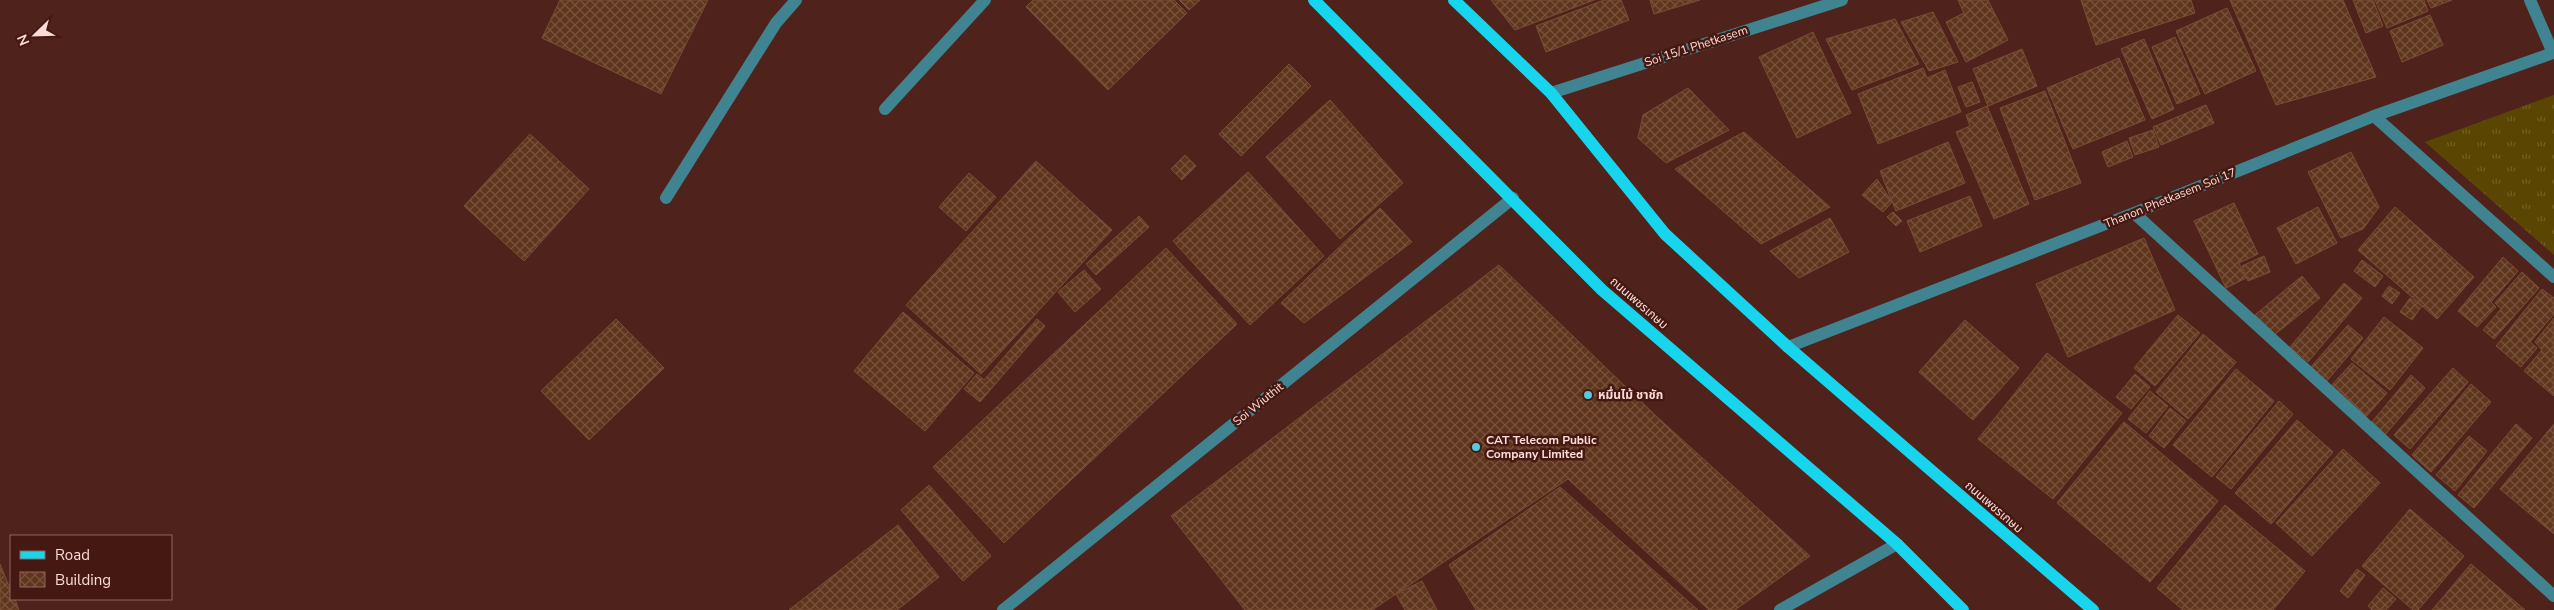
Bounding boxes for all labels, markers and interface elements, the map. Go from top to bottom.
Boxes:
north arrow [10,10,60,60]
street label: Soi 15/1 Phetkasem [1642,22,1750,70]
text: N [13,31,34,48]
street label: Thanon Phetkasem Soi 17 [2102,164,2238,232]
street label: ถนนเพชรเกษม [1607,273,1671,333]
street label: Soi Wiuthit [1229,378,1287,429]
place label: หมื่นไม้ ชาชัก [1598,386,1663,403]
marker: หมื่นไม้ ชาชัก [1582,389,1594,401]
place label: CAT Telecom Public Company Limited [1486,432,1597,462]
marker: CAT Telecom Public Company Limited [1470,441,1482,453]
street label: ถนนเพชรเกษม [1962,477,2026,537]
legend [10,535,172,600]
text: Road [55,545,90,565]
text: Building [55,570,111,590]

